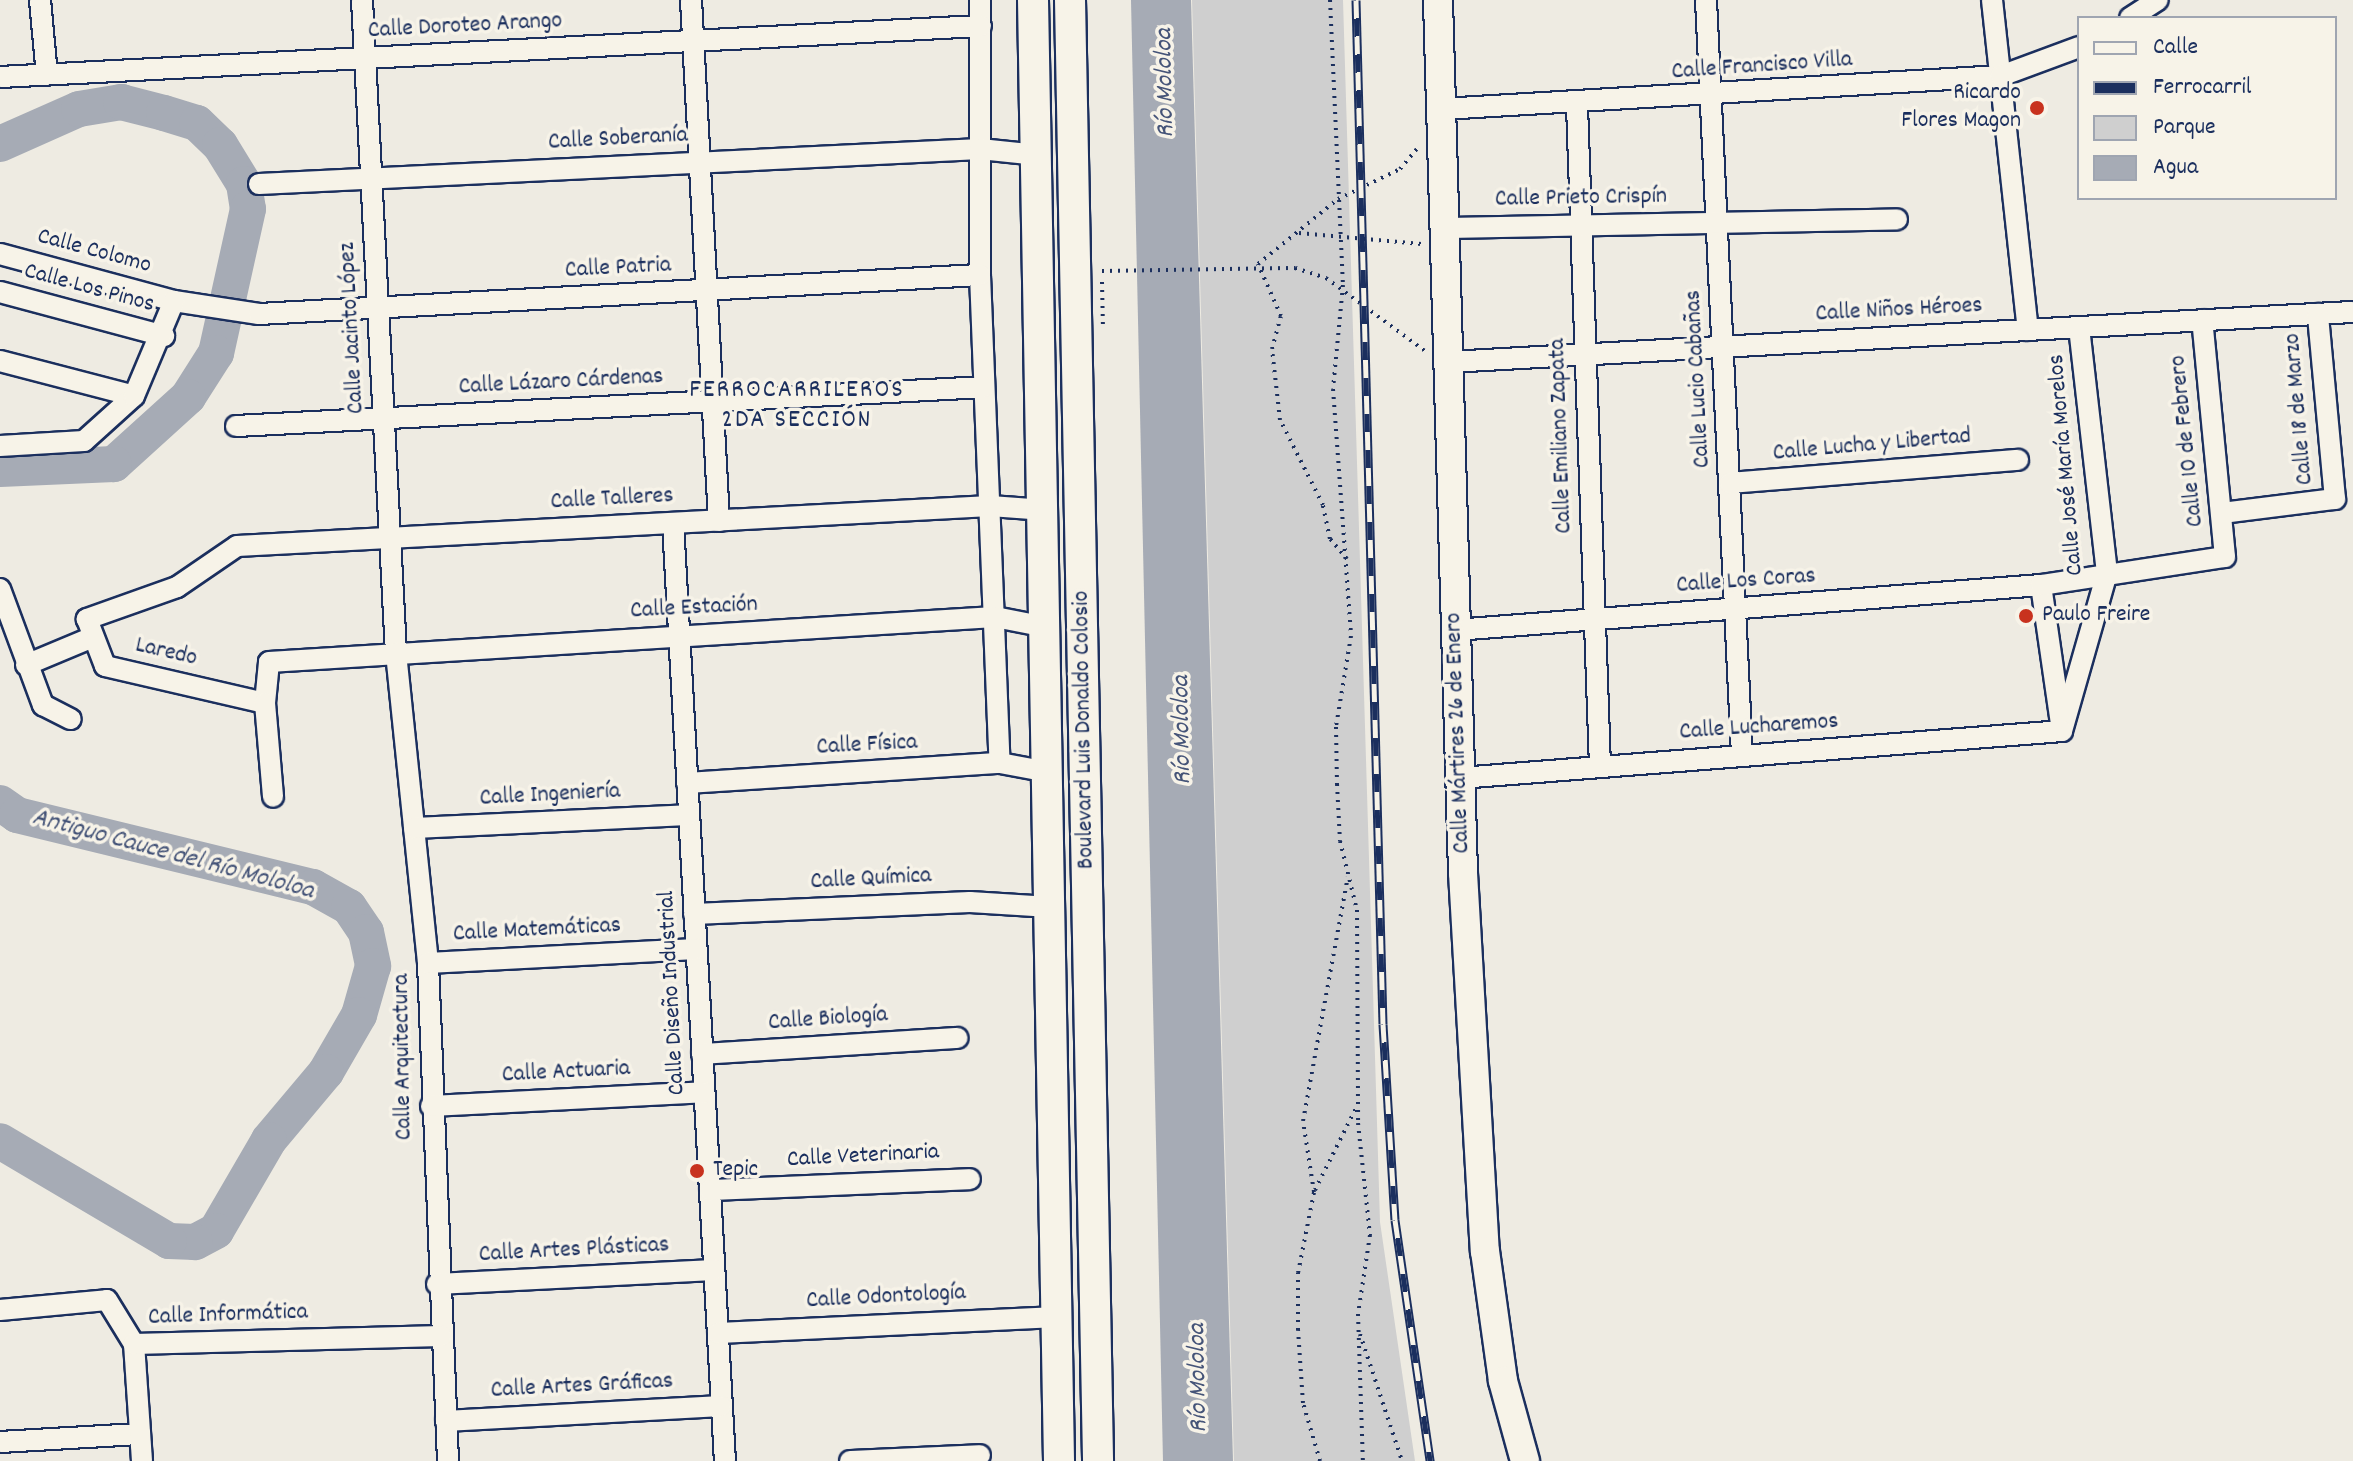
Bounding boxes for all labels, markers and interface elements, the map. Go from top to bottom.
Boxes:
street label: Calle Doroteo Arango [367,8,563,46]
legend [2077,16,2337,200]
water label: Río Mololoa [1149,28,1183,138]
text: Calle [2153,31,2198,65]
street label: Calle Francisco Villa [1671,46,1853,88]
text: Ferrocarril [2153,71,2252,105]
place label: Ricardo Flores Magon [1901,80,2021,136]
marker: Ricardo Flores Magon [2028,99,2046,117]
text: Parque [2153,111,2216,145]
street label: Calle Soberanía [547,122,689,158]
text: Agua [2153,151,2198,185]
street label: Calle Prieto Crispín [1495,183,1667,215]
street label: Calle Colomo [34,223,154,281]
street label: Calle Jacinto López [334,241,372,415]
street label: Calle Patria [564,252,672,286]
street label: Calle Los Pinos [21,258,157,320]
street label: Calle Lucio Cabañas [1680,289,1718,469]
street label: Calle Niños Héroes [1815,292,1983,330]
street label: Calle 18 de Marzo [2279,332,2321,486]
street label: Calle Emiliano Zapata [1544,338,1580,534]
street label: Calle José María Morelos [2043,353,2091,577]
street label: Calle 10 de Febrero [2165,354,2211,528]
street label: Calle Lázaro Cárdenas [458,363,664,403]
district label: FERROCARRILEROS 2DA SECCIÓN [689,375,905,436]
street label: Calle Lucha y Libertad [1772,423,1972,469]
street label: Calle Talleres [550,482,674,518]
street label: Calle Los Coras [1675,563,1817,601]
street label: Calle Estación [630,591,758,627]
street label: Boulevard Luis Donaldo Colosio [1068,591,1102,869]
place label: Paulo Freire [2042,602,2150,630]
marker: Paulo Freire [2017,607,2035,625]
street label: Calle Mártires 26 de Enero [1440,612,1478,854]
street label: Laredo [132,632,200,674]
water label: Río Mololoa [1166,675,1200,785]
street label: Calle Lucharemos [1678,708,1840,748]
street label: Calle Física [816,729,918,763]
street label: Calle Ingeniería [479,778,621,814]
water label: Antiguo Cauce del Río Mololoa [29,802,317,908]
street label: Calle Química [810,862,932,898]
street label: Calle Diseño Industrial [653,890,693,1096]
street label: Calle Matemáticas [452,912,622,950]
street label: Calle Arquitectura [388,974,420,1140]
street label: Calle Biología [767,1001,889,1039]
street label: Calle Actuaria [501,1055,631,1091]
street label: Calle Veterinaria [786,1139,940,1175]
place label: Tepic [713,1157,758,1185]
marker: Tepic [688,1162,706,1180]
street label: Calle Artes Plásticas [478,1232,670,1270]
street label: Calle Odontología [806,1279,966,1317]
street label: Calle Informática [148,1299,308,1333]
water label: Río Mololoa [1182,1323,1216,1433]
street label: Calle Artes Gráficas [490,1368,674,1406]

